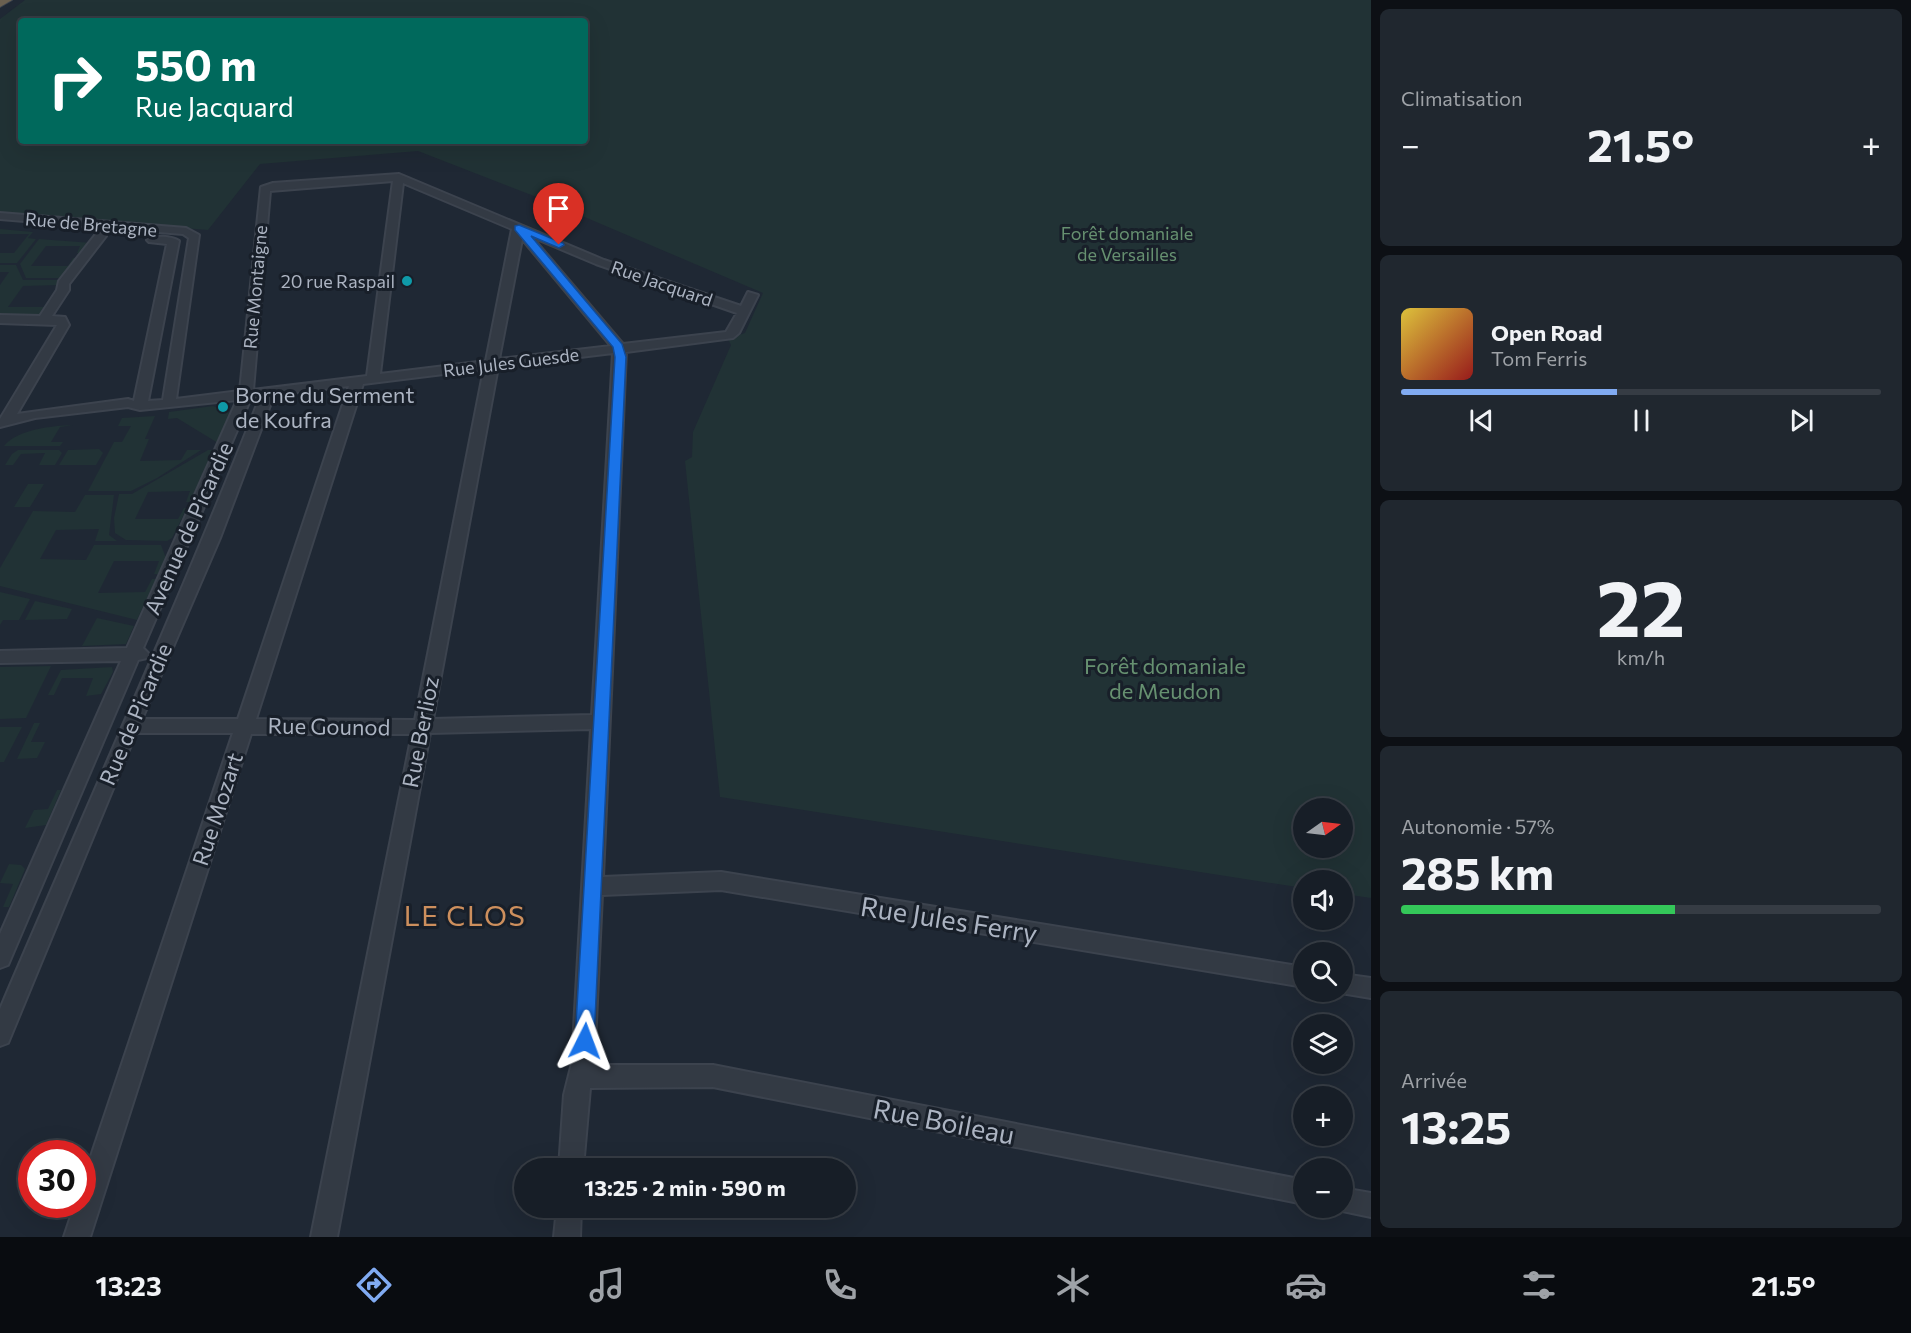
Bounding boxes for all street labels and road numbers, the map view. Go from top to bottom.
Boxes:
street label: Rue de Bretagne [24,207,158,241]
street label: Rue Montaigne [239,224,271,350]
street label: Rue Jacquard [608,255,716,311]
street label: Rue Jules Guesde [442,343,580,381]
street label: Avenue de Picardie [138,437,238,619]
street label: Rue de Picardie [93,639,177,789]
street label: Rue Berlioz [396,674,444,790]
street label: Rue Gounod [267,711,391,741]
street label: Rue Mozart [186,749,248,869]
street label: Rue Jules Ferry [858,889,1040,949]
street label: Rue Boileau [871,1091,1017,1151]

